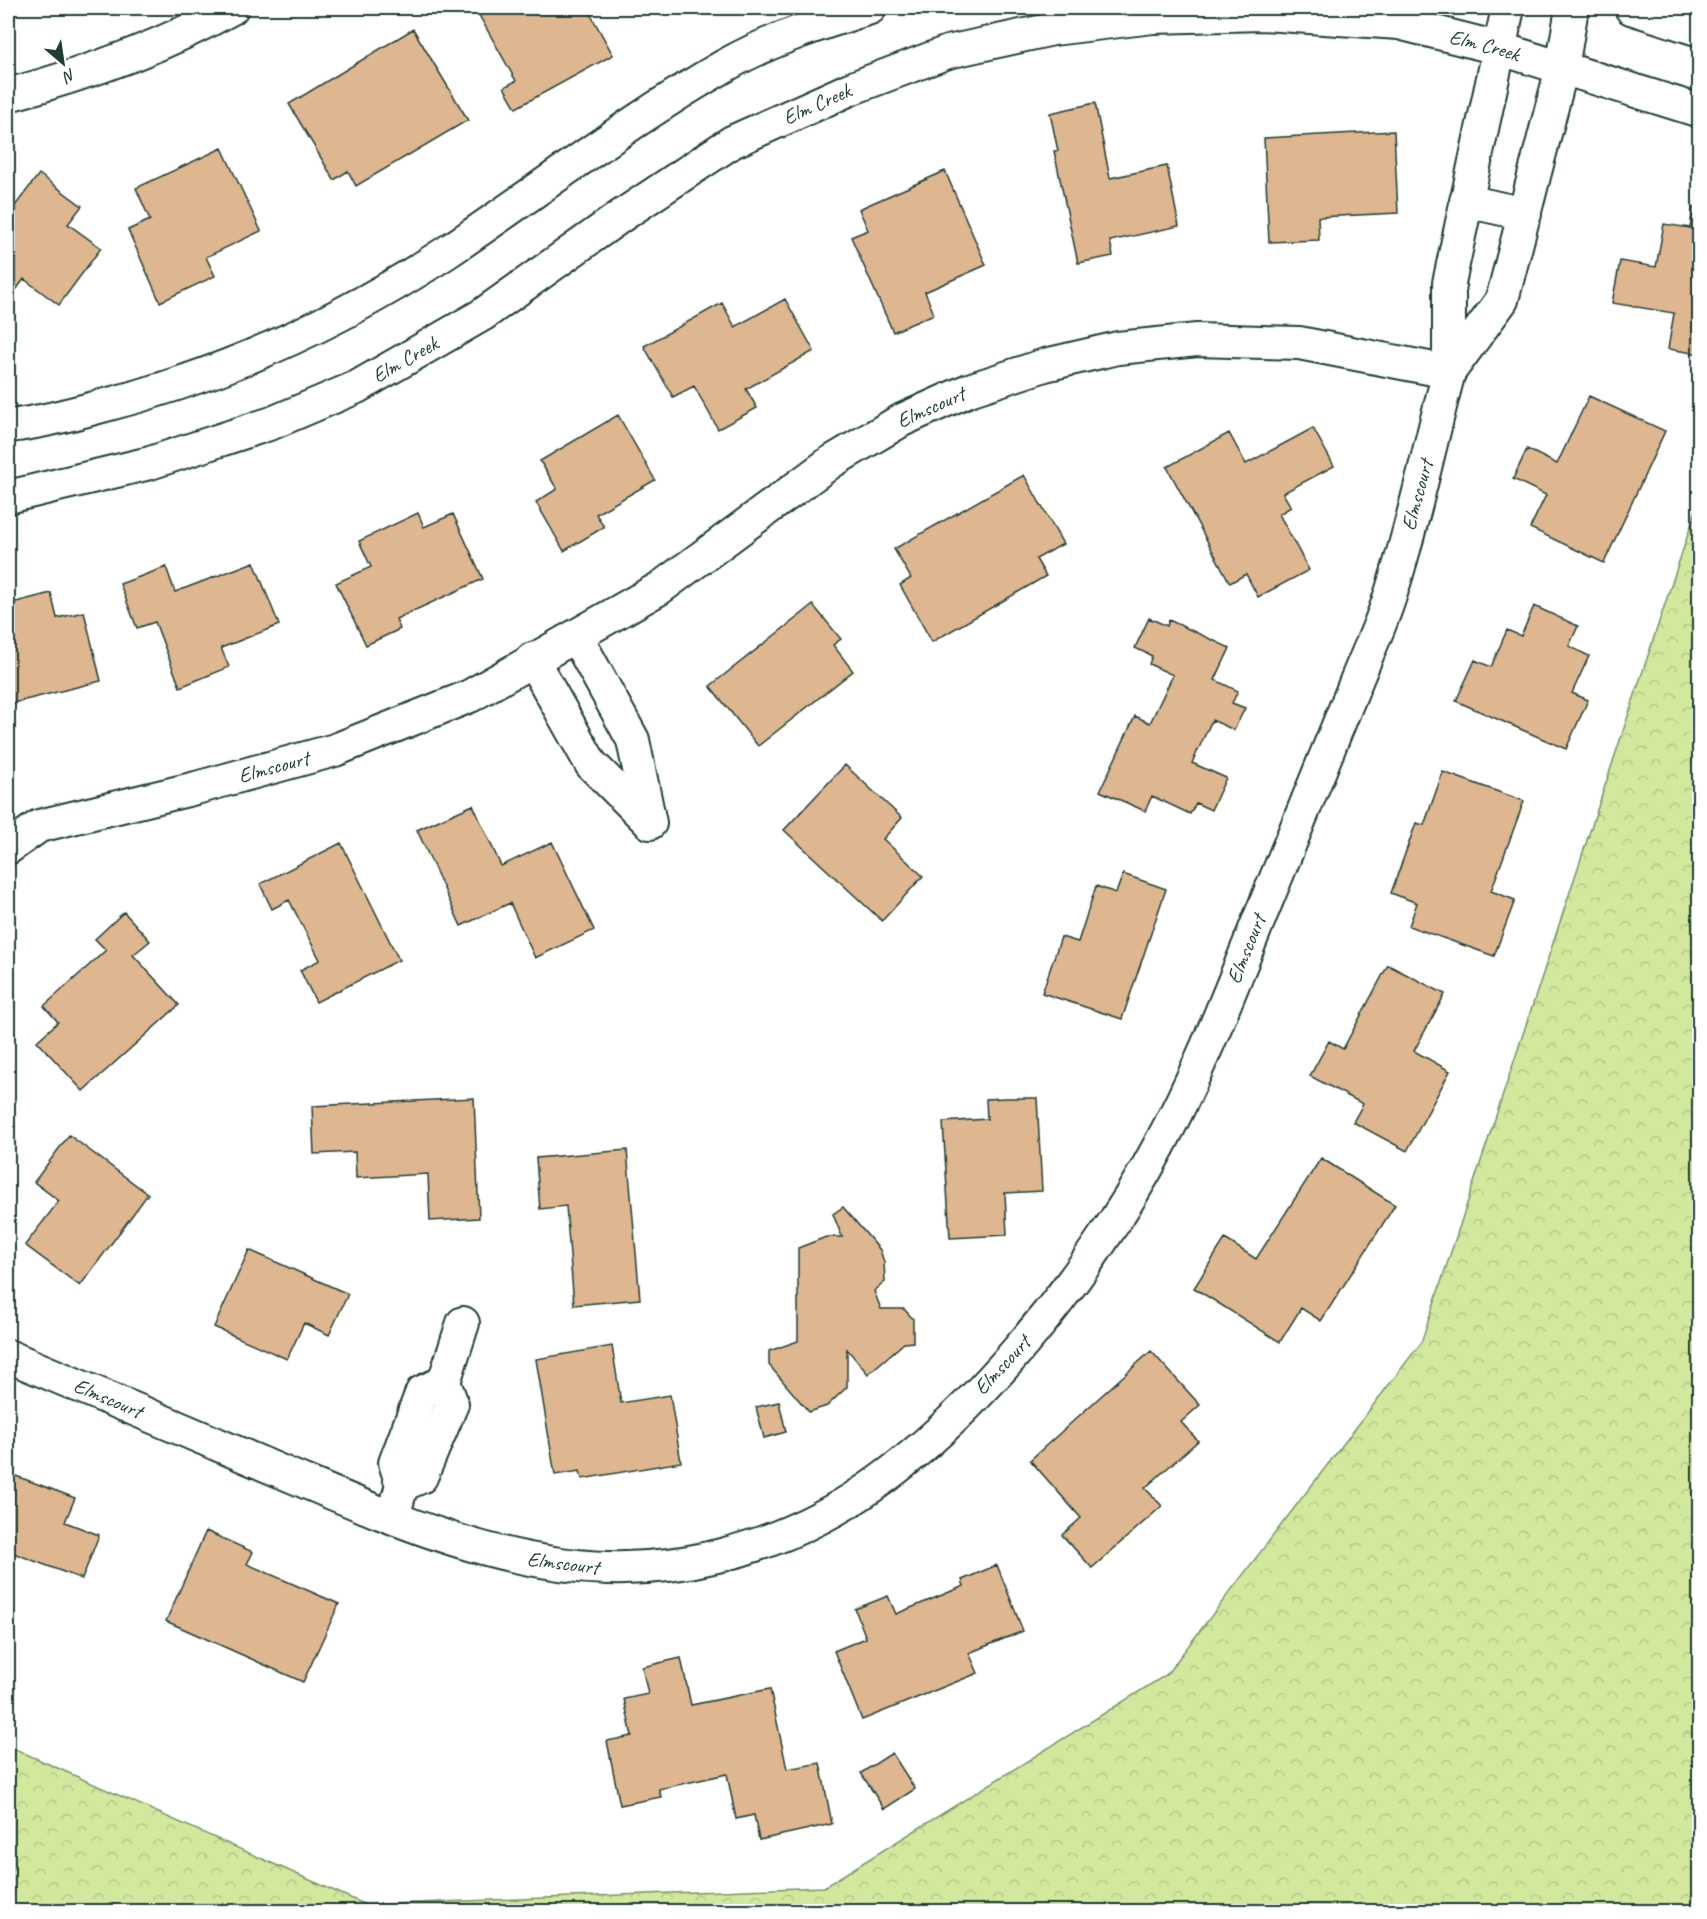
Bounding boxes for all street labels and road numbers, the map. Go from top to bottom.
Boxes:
street label: Elm Creek [1447,23,1525,68]
street label: Elm Creek [779,76,857,130]
street label: Elm Creek [367,329,444,388]
street label: Elmscourt [893,379,972,434]
street label: Elmscourt [1395,454,1440,533]
street label: Elmscourt [236,744,315,789]
street label: Elmscourt [1220,908,1273,987]
street label: Elmscourt [968,1328,1038,1400]
street label: Elmscourt [70,1372,149,1425]
street label: Elmscourt [526,1546,603,1581]

